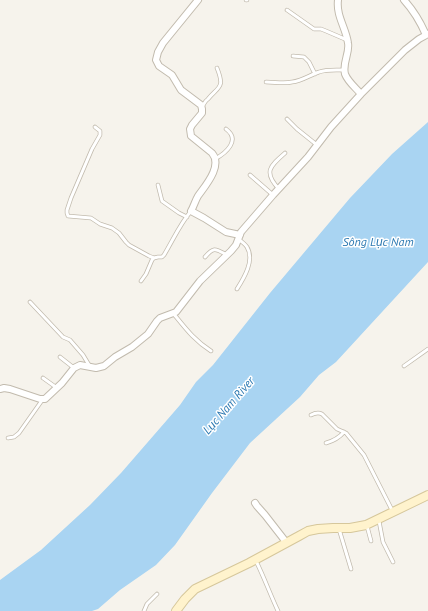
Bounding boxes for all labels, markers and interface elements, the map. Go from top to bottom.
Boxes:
water label: Sông Lục Nam [342,236,414,250]
water label: Lục Nam River [200,374,258,438]

